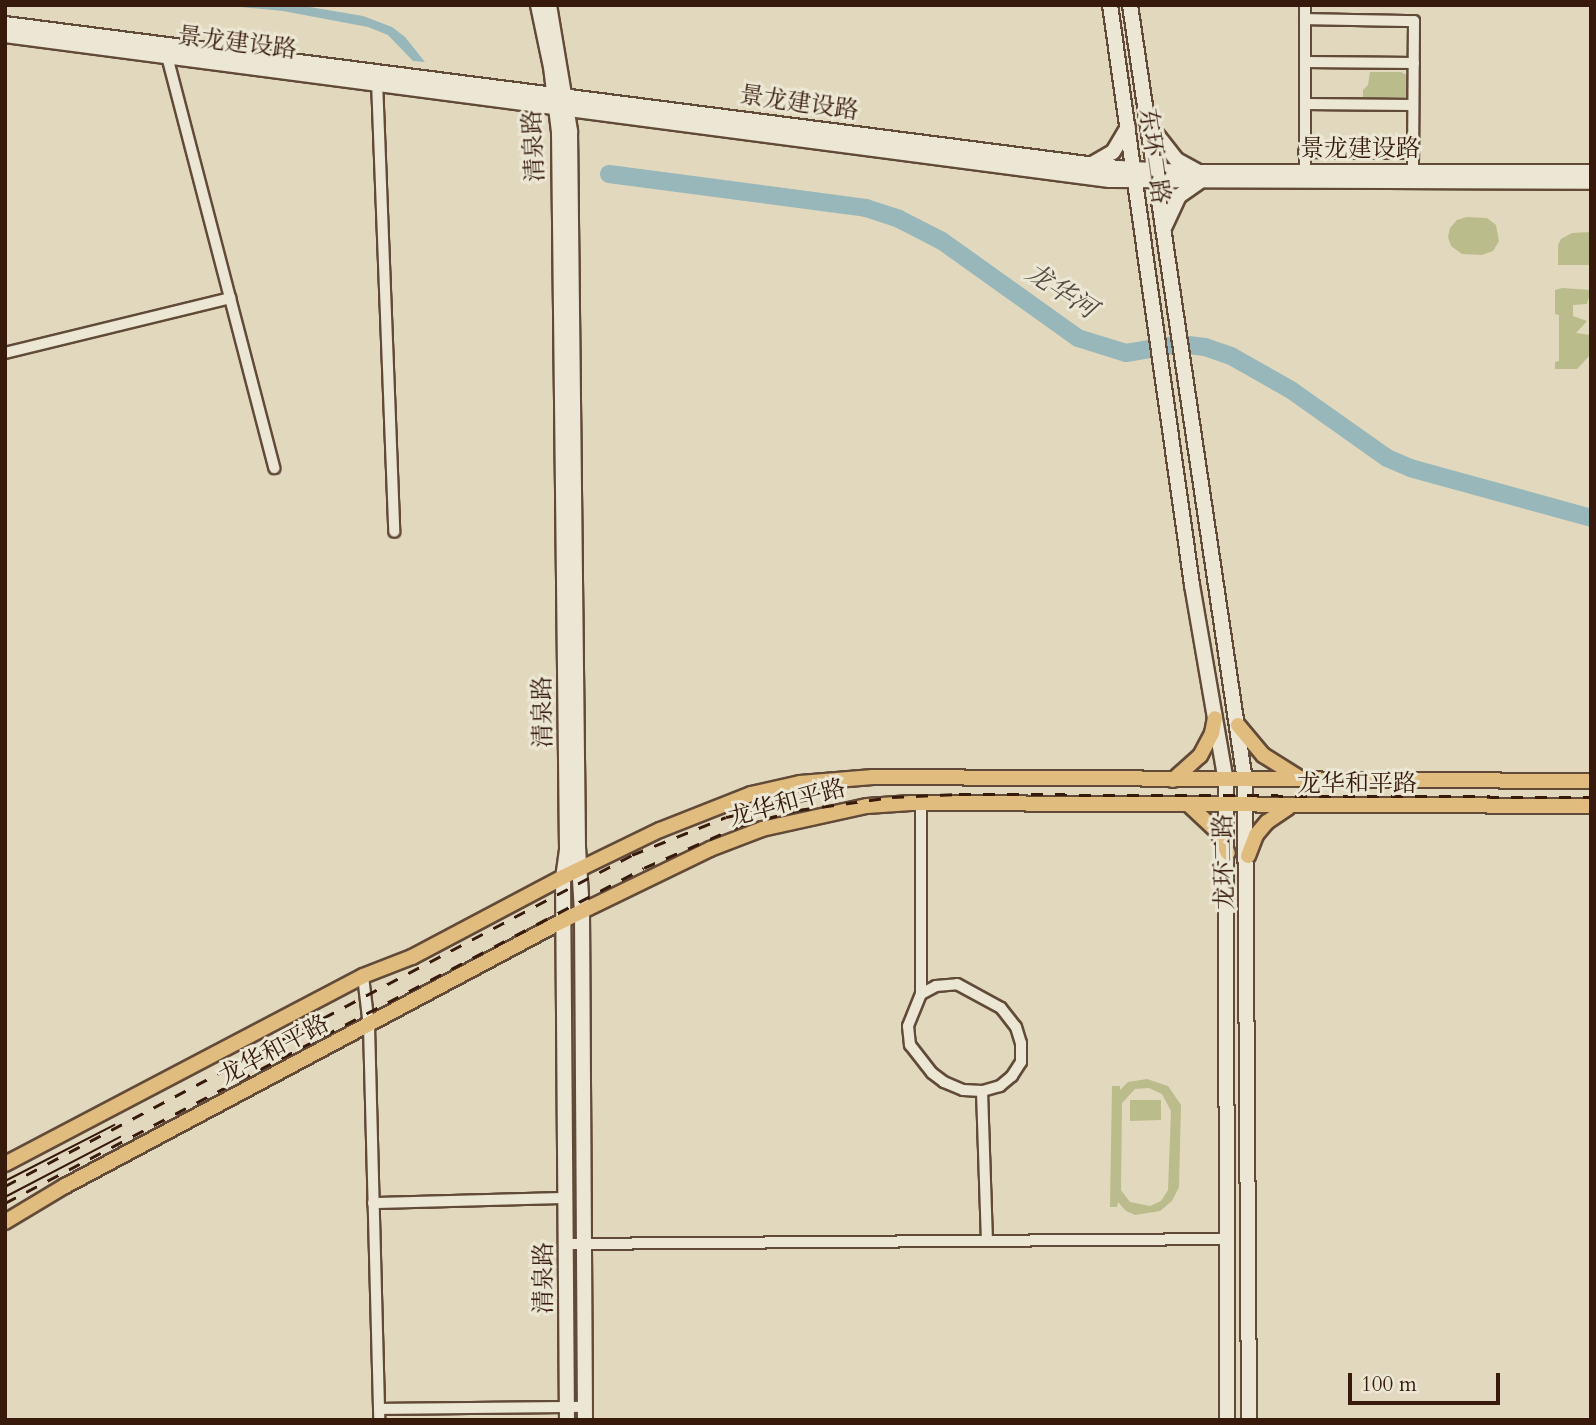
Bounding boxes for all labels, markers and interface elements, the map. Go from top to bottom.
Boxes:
street label: 景龙建设路 [176,21,298,65]
street label: 景龙建设路 [738,80,860,126]
street label: 东环二路 [1133,106,1175,206]
street label: 清泉路 [518,109,550,183]
street label: 景龙建设路 [1300,135,1420,163]
water label: 龙华河 [1020,257,1102,325]
street label: 清泉路 [528,676,558,748]
street label: 龙华和平路 [1297,770,1417,798]
street label: 龙华和平路 [725,774,849,832]
street label: 龙环二路 [1209,814,1239,910]
street label: 龙华和平路 [214,1009,334,1091]
street label: 清泉路 [530,1242,558,1314]
scale bar [1351,1358,1503,1402]
text: 100 m [1361,1370,1417,1399]

